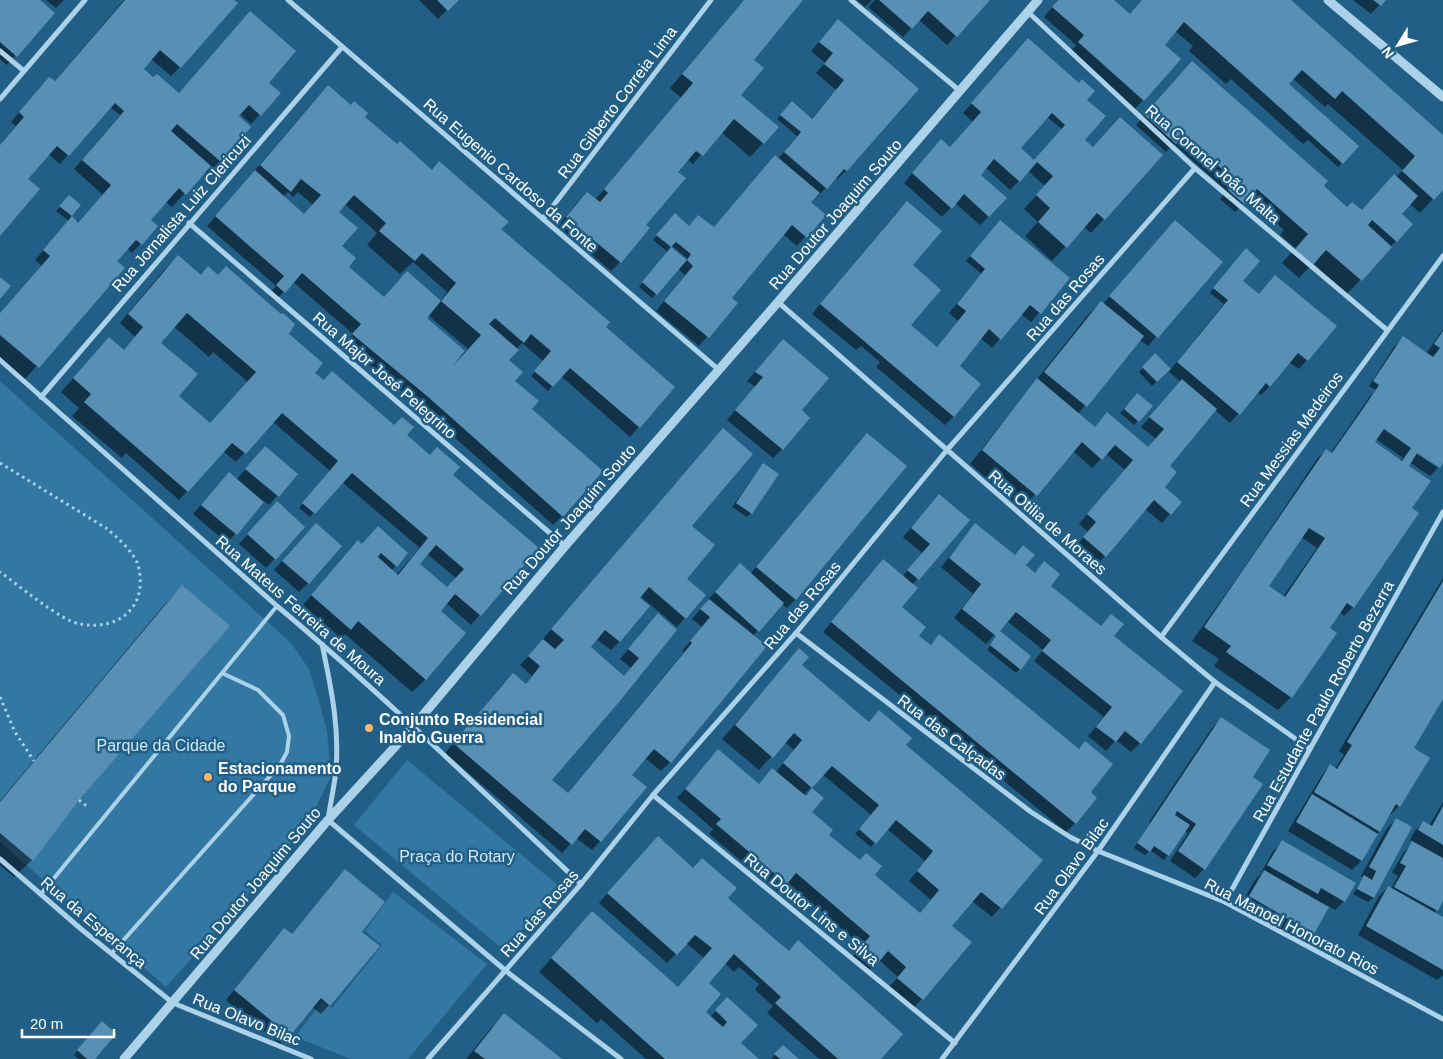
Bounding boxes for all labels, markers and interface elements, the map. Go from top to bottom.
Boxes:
north arrow [1373,20,1423,70]
street label: Rua Gilberto Correia Lima [555,23,680,182]
text: N [1378,44,1397,62]
street label: Rua Eugenio Cardoso da Fonte [420,95,601,256]
street label: Rua Coronel João Malta [1142,101,1283,227]
street label: Rua Jornalista Luiz Clericuzi [109,132,254,295]
street label: Rua Doutor Joaquim Souto [766,136,905,293]
street label: Rua das Rosas [1023,250,1108,344]
street label: Rua Major José Pelegrino [310,309,460,442]
street label: Rua Messias Medeiros [1237,368,1346,510]
street label: Rua Doutor Joaquim Souto [500,441,639,598]
street label: Rua Otilia de Moraes [985,467,1110,578]
street label: Rua Mateus Ferreira de Moura [213,532,389,689]
street label: Rua das Rosas [761,558,844,653]
street label: Rua Estudante Paulo Roberto Bezerra [1250,578,1397,825]
street label: Rua das Calçadas [894,691,1009,784]
place label: Conjunto Residencial Inaldo Guerra [379,711,543,746]
marker: Conjunto Residencial Inaldo Guerra [363,722,375,734]
park label: Parque da Cidade [97,737,226,754]
place label: Estacionamento do Parque [218,760,342,795]
marker: Estacionamento do Parque [202,771,214,783]
street label: Rua Doutor Joaquim Souto [187,804,324,963]
street label: Rua Olavo Bilac [1031,815,1112,918]
park label: Praça do Rotary [399,848,515,865]
street label: Rua Doutor Lins e Silva [741,850,882,969]
street label: Rua das Rosas [497,866,582,960]
street label: Rua da Esperança [37,873,150,972]
street label: Rua Manoel Honorato Rios [1202,875,1382,978]
street label: Rua Olavo Bilac [190,990,303,1049]
scale bar [22,1006,115,1038]
text: 20 m [30,1015,63,1032]

